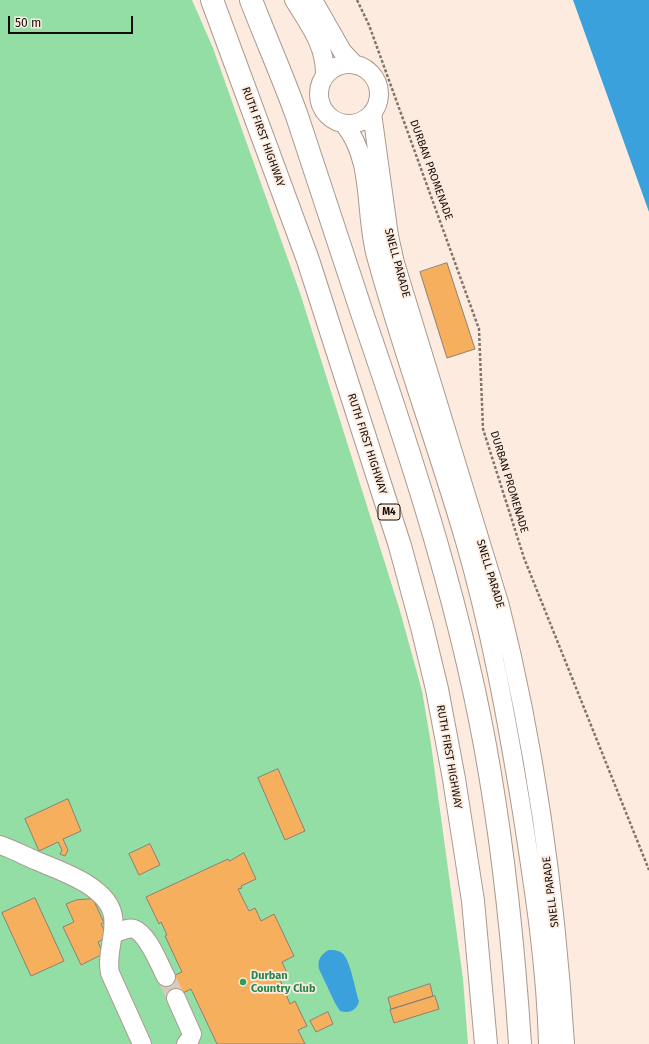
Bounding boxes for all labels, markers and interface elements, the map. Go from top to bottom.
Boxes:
scale bar [10,8,135,34]
text: 50 m [15,16,41,30]
street label: RUTH FIRST HIGHWAY [239,85,287,189]
street label: DURBAN PROMENADE [407,118,455,222]
street label: SNELL PARADE [381,227,413,299]
street label: RUTH FIRST HIGHWAY [344,392,390,496]
street label: DURBAN PROMENADE [487,429,531,535]
road number: M4 [378,504,400,520]
street label: SNELL PARADE [473,538,507,610]
street label: RUTH FIRST HIGHWAY [433,704,465,810]
street label: SNELL PARADE [540,856,562,928]
place label: Durban Country Club [251,969,315,995]
marker: Durban Country Club [238,977,248,987]

